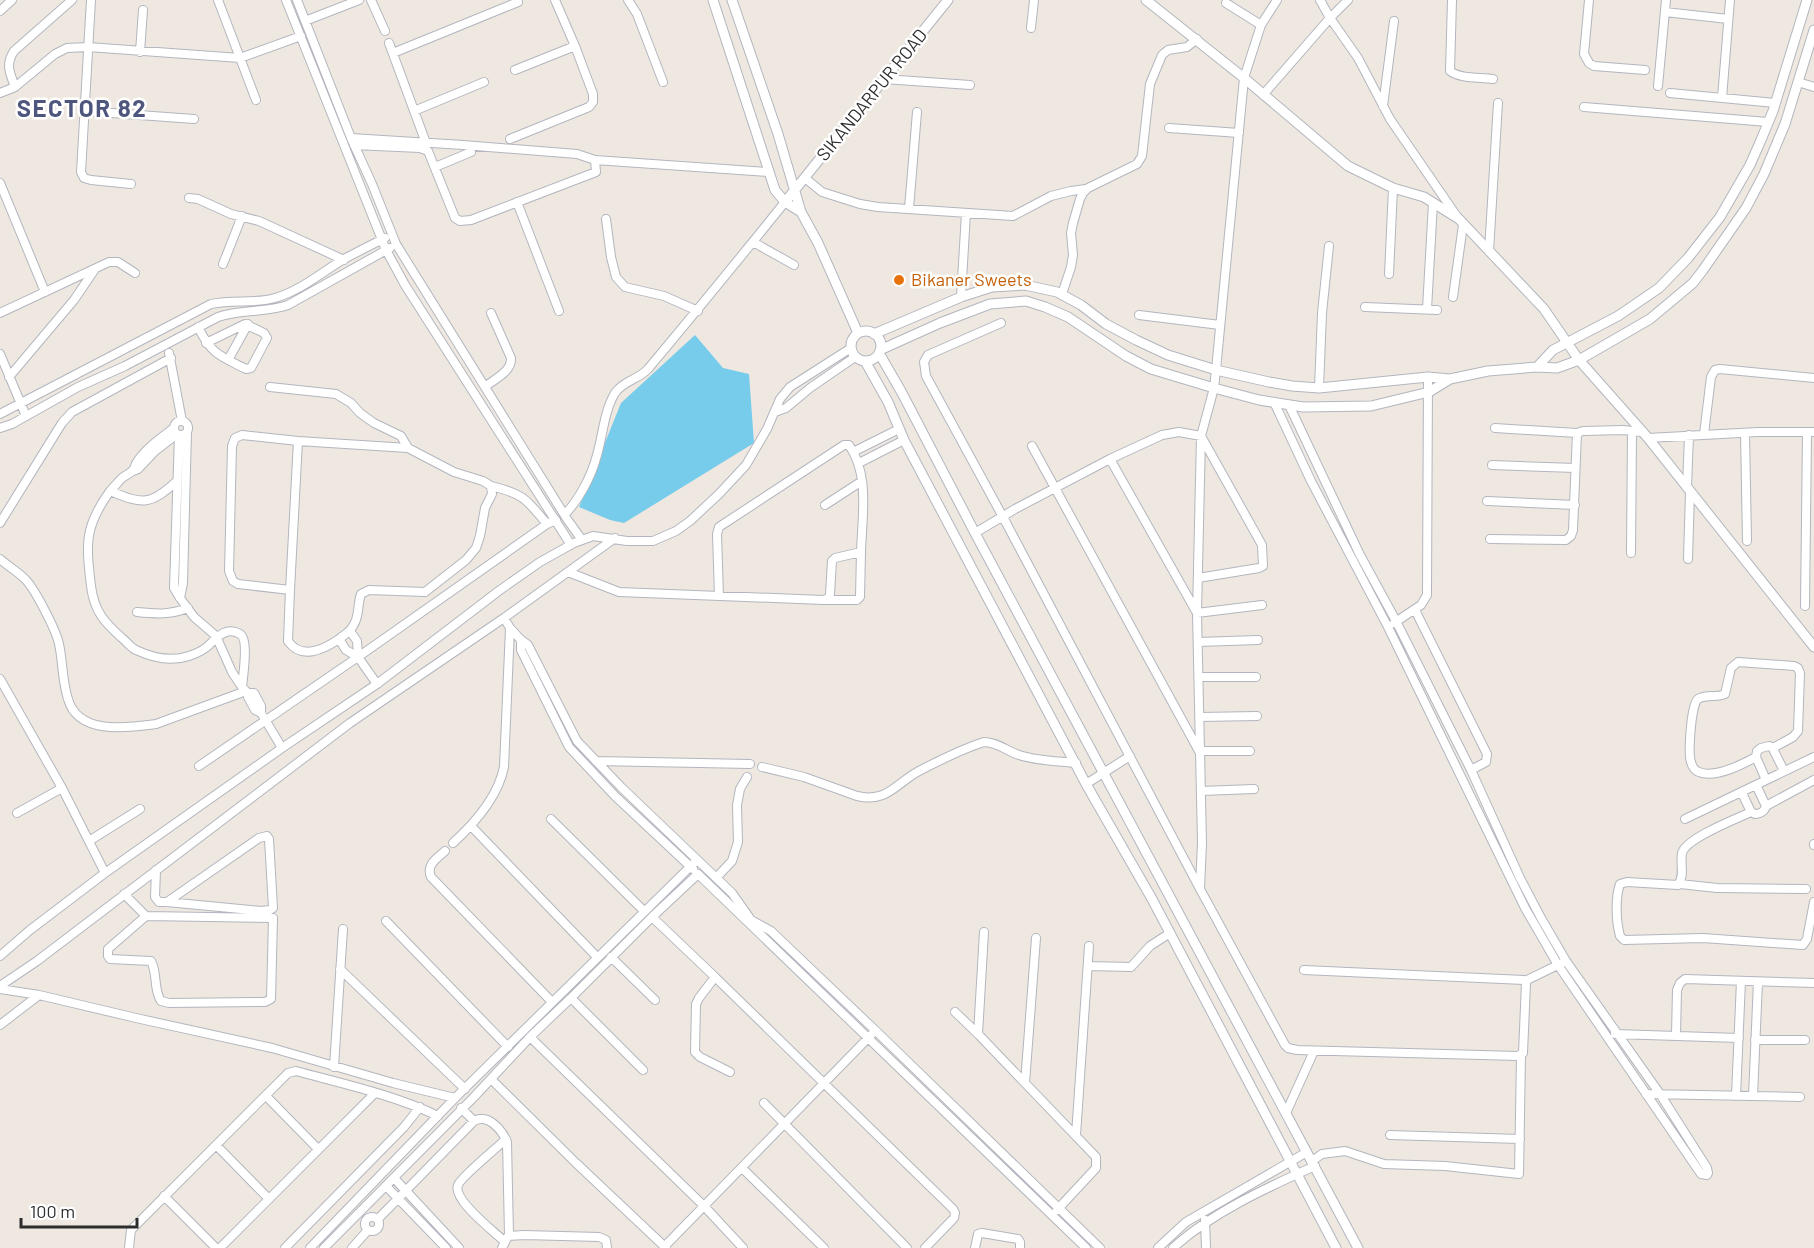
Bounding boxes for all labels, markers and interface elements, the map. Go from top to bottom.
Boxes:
street label: SIKANDARPUR ROAD [811,24,931,165]
district label: SECTOR 82 [17,93,147,122]
place label: Bikaner Sweets [911,268,1032,290]
marker: Bikaner Sweets [892,273,906,287]
scale bar [21,1191,136,1229]
text: 100 m [30,1200,75,1222]

